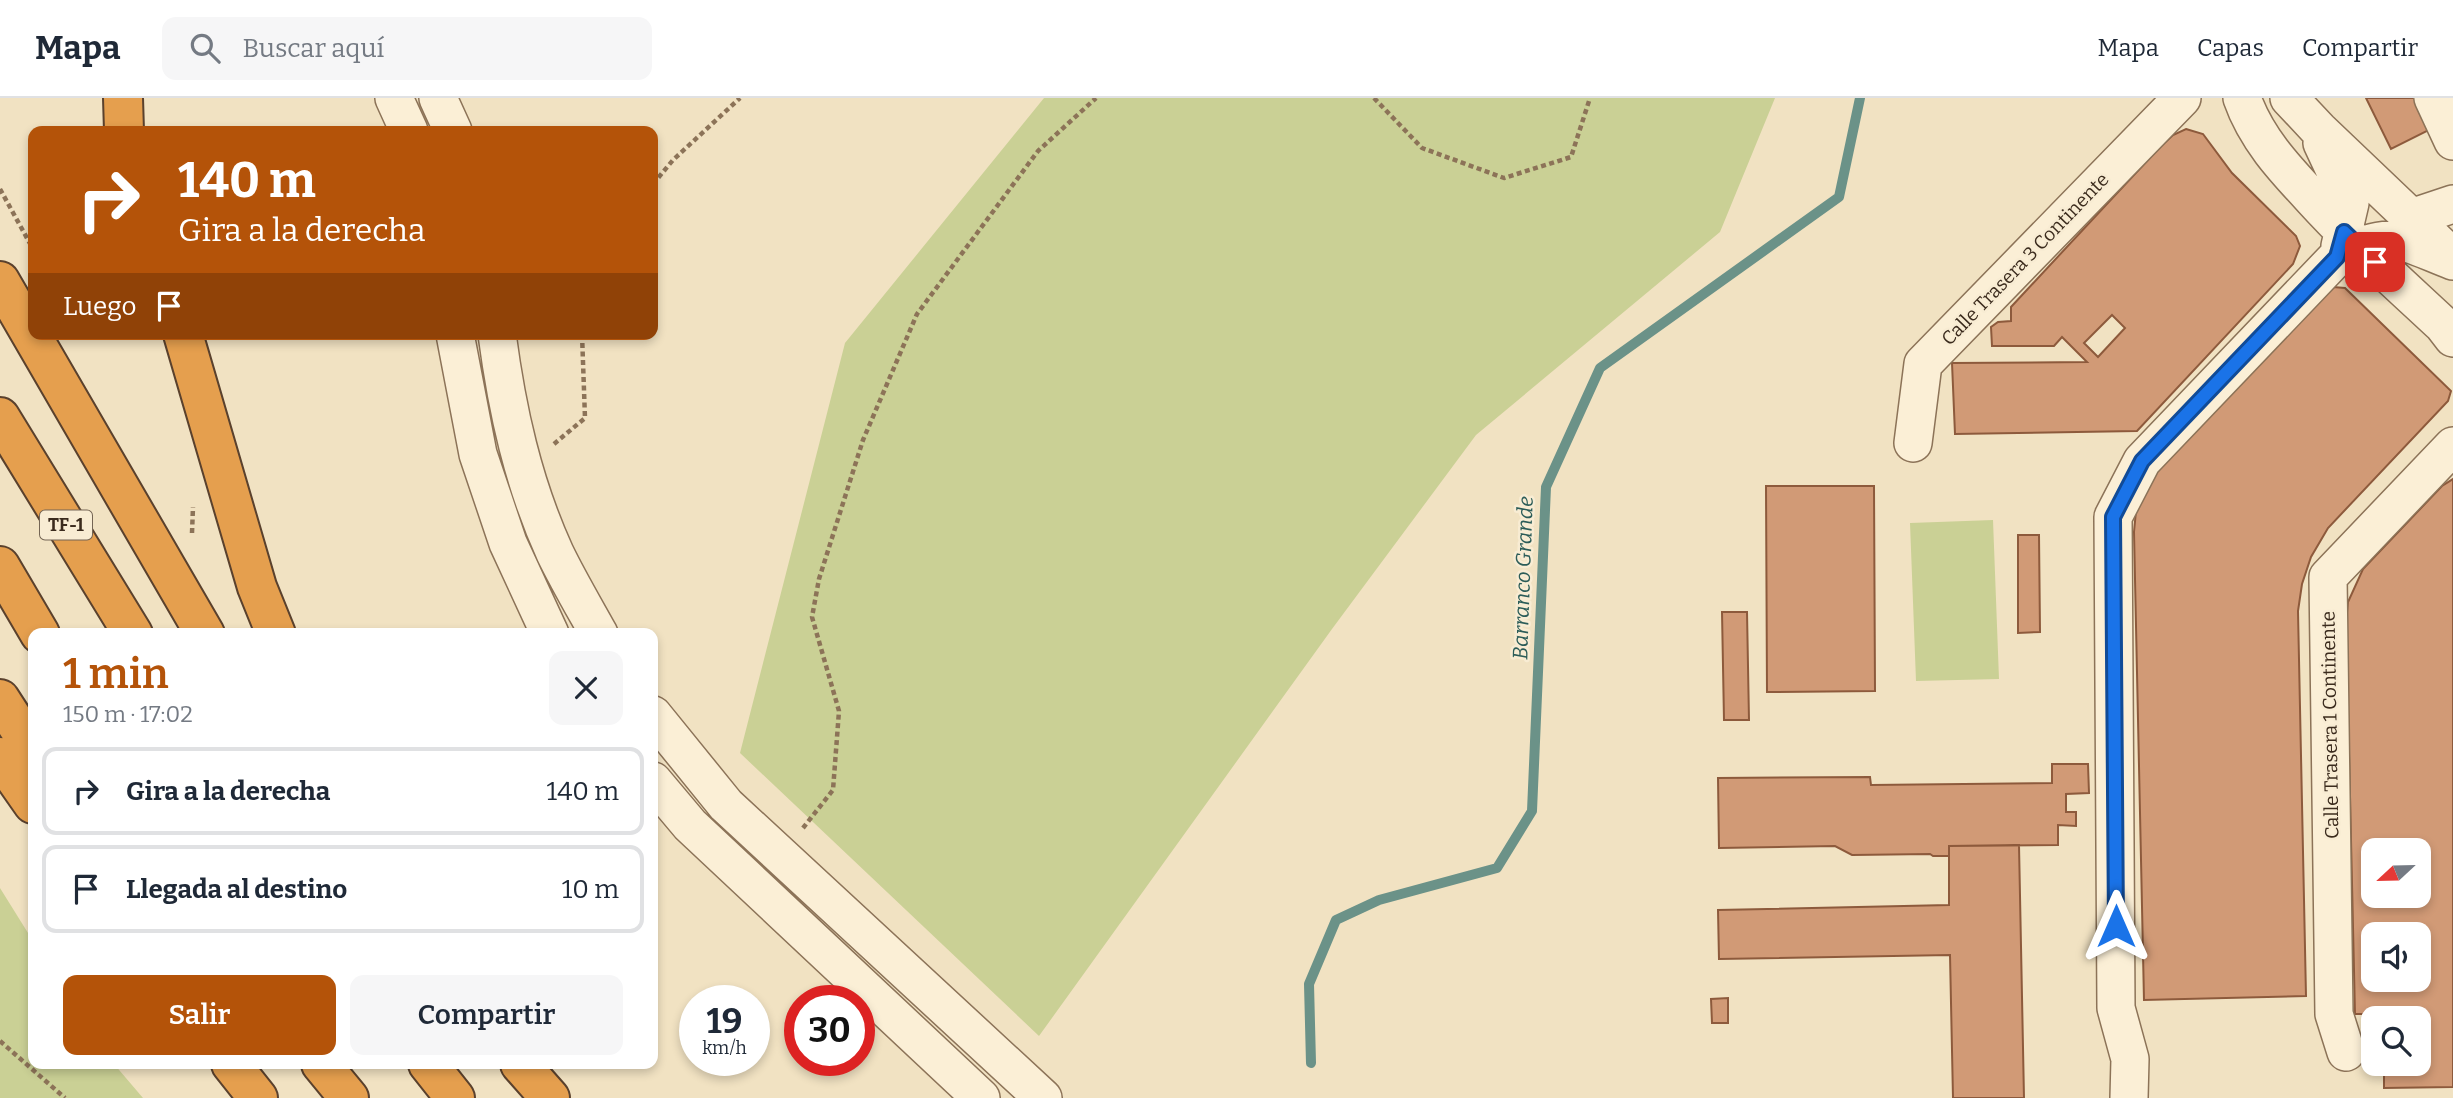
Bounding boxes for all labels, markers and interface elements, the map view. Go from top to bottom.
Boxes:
search box [162,17,652,80]
text: Mapa [35,28,120,68]
icon: search [186,29,224,67]
text: Buscar aquí [242,33,384,64]
text: Mapa [2097,34,2159,62]
text: Capas [2197,34,2264,62]
text: Compartir [2302,34,2418,62]
text: 140 m [178,151,316,210]
icon: right [63,154,154,245]
street label: Calle Trasera 3 Continente [1936,168,2114,350]
text: Gira a la derecha [178,211,425,249]
pin [2345,232,2405,292]
icon: arrive [2356,243,2394,281]
icon: arrive [150,287,188,325]
text: Luego [63,291,136,322]
water label: Barranco Grande [1507,495,1539,660]
road number: TF-1 [40,510,92,540]
street label: Calle Trasera 1 Continente [2317,611,2343,839]
text: 1 min [63,649,169,699]
button: close [549,651,623,725]
text: 150 m · 17:02 [63,700,193,728]
icon: right [67,772,105,810]
text: Gira a la derecha [126,776,330,807]
text: 140 m [547,776,619,807]
north arrow [2361,838,2431,908]
map controls [2361,838,2431,1076]
icon: arrive [67,870,105,908]
text: Llegada al destino [126,874,347,905]
text: 10 m [562,874,619,905]
position arrow [2079,889,2153,963]
button: sound [2361,922,2431,992]
button: Salir [63,975,336,1055]
button: Compartir [350,975,623,1055]
speed limit sign: 30 [784,985,875,1076]
text: 19 [707,1000,742,1042]
button: search [2361,1006,2431,1076]
text: km/h [702,1037,747,1059]

